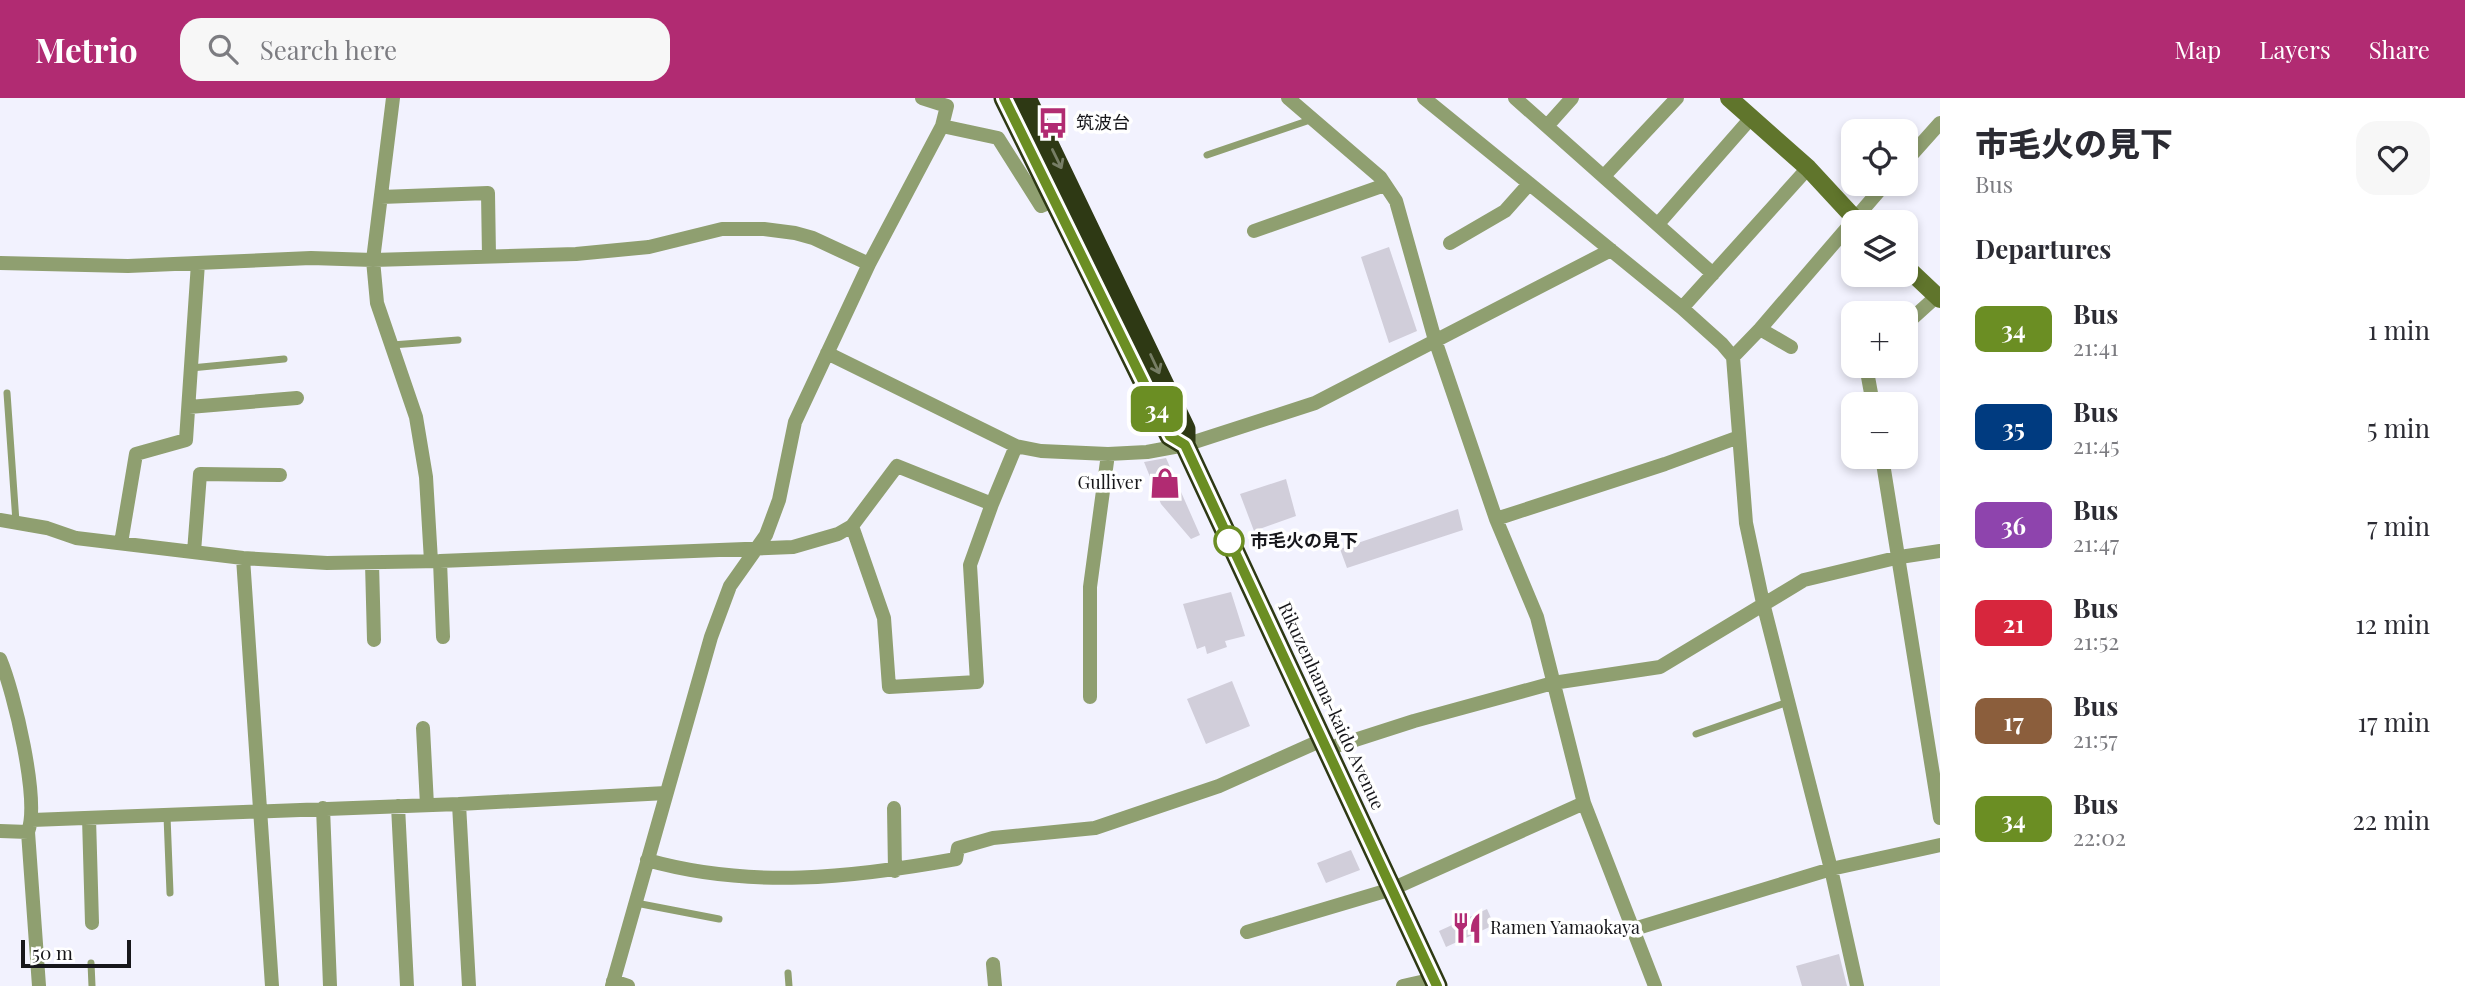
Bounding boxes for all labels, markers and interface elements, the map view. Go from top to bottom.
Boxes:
search box [180,18,670,81]
text: Metrio [35,27,138,71]
icon: search [204,30,242,68]
text: Search here [260,32,397,67]
text: Map [2175,33,2221,65]
text: Layers [2259,33,2331,65]
text: Share [2369,33,2430,65]
bus stop icon: 筑波台 [1036,106,1070,140]
place label: 筑波台 [1076,110,1130,134]
map controls [1841,119,1918,469]
button: locate [1841,119,1918,196]
text: 市毛火の見下 [1975,120,2173,164]
button: heart [2356,121,2430,195]
one-way arrow [1050,148,1064,169]
text: Bus [1975,168,2013,199]
button: layers [1841,210,1918,287]
text: Departures [1975,231,2111,266]
text: Bus [2073,296,2118,331]
button: + [1841,301,1918,378]
text: 1 min [2368,312,2430,347]
text: 34 [2001,313,2026,345]
text: 21:41 [2073,331,2119,362]
one-way arrow [1148,353,1162,374]
line badge: 34 [1126,386,1188,432]
button: − [1841,392,1918,469]
text: 34 [1145,393,1169,425]
text: Bus [2073,394,2118,429]
text: 5 min [2367,410,2430,445]
text: 35 [2002,411,2025,443]
text: 21:45 [2073,429,2120,460]
shop icon: Gulliver [1148,466,1182,500]
place label: Gulliver [1078,470,1142,494]
text: Bus [2073,492,2118,527]
text: 7 min [2367,508,2430,543]
text: 36 [2001,509,2026,541]
marker: 市毛火の見下 [1214,526,1244,556]
text: 21:47 [2073,527,2119,558]
place label: 市毛火の見下 [1250,528,1358,552]
text: Bus [2073,590,2118,625]
street label: Rikuzenhama-kaido Avenue [1273,598,1391,813]
text: 12 min [2355,606,2430,641]
text: 21 [2003,607,2024,639]
text: 21:52 [2073,625,2119,656]
text: Bus [2073,688,2118,723]
text: 17 min [2357,704,2430,739]
text: 17 [2003,705,2024,737]
text: 21:57 [2073,723,2118,754]
text: Bus [2073,786,2118,821]
text: 22 min [2352,802,2430,837]
text: 34 [2001,803,2026,835]
text: 22:02 [2073,821,2126,852]
restaurant icon: Ramen Yamaokaya [1450,911,1484,945]
place label: Ramen Yamaokaya [1490,915,1640,939]
scale bar [21,937,131,969]
text: 50 m [32,939,73,965]

